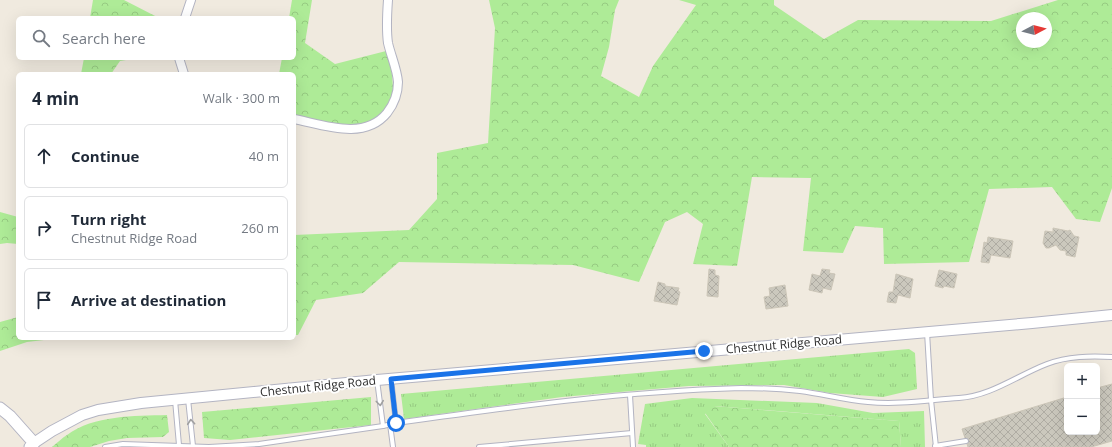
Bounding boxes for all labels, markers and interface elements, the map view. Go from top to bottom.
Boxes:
north arrow [1016,12,1052,48]
search box [16,16,296,60]
icon: search [30,27,52,49]
text: Search here [62,28,146,48]
text: 4 min [32,87,79,110]
text: Walk · 300 m [203,89,280,107]
icon: ahead [33,145,55,167]
text: Continue [71,146,139,166]
text: 40 m [249,147,279,165]
text: Turn right [71,209,146,229]
icon: right [33,217,55,239]
text: 260 m [241,219,279,237]
text: Chestnut Ridge Road [71,229,197,247]
icon: arrive [33,289,55,311]
text: Arrive at destination [71,290,226,310]
street label: Chestnut Ridge Road [725,330,843,358]
route end [695,342,713,360]
map controls [1064,363,1100,435]
button: + [1064,363,1100,399]
street label: Chestnut Ridge Road [259,371,377,401]
button: − [1064,399,1100,435]
one-way arrow [375,400,384,406]
route start [387,414,405,432]
one-way arrow [186,419,195,425]

